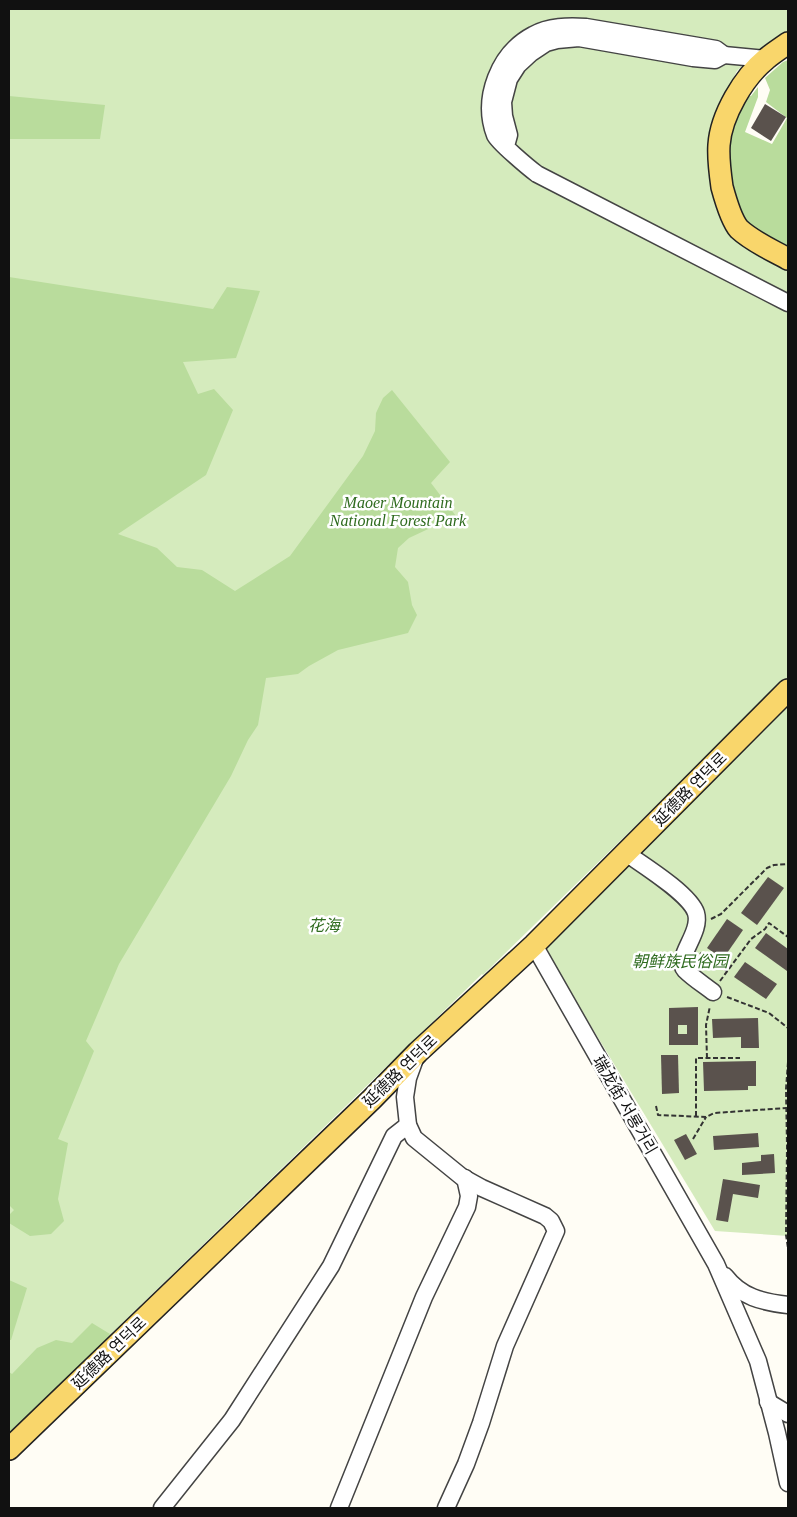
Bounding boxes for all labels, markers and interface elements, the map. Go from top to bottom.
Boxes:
park label: Maoer Mountain National Forest Park [329,494,467,529]
street label: 延德路 연덕로 [650,749,730,829]
park label: 花海 [308,917,342,934]
park label: 朝鲜族民俗园 [632,953,730,970]
street label: 延德路 연덕로 [360,1031,441,1111]
street label: 瑞龙街 서룡거리 [590,1053,660,1157]
street label: 延德路 연덕로 [69,1313,150,1393]

